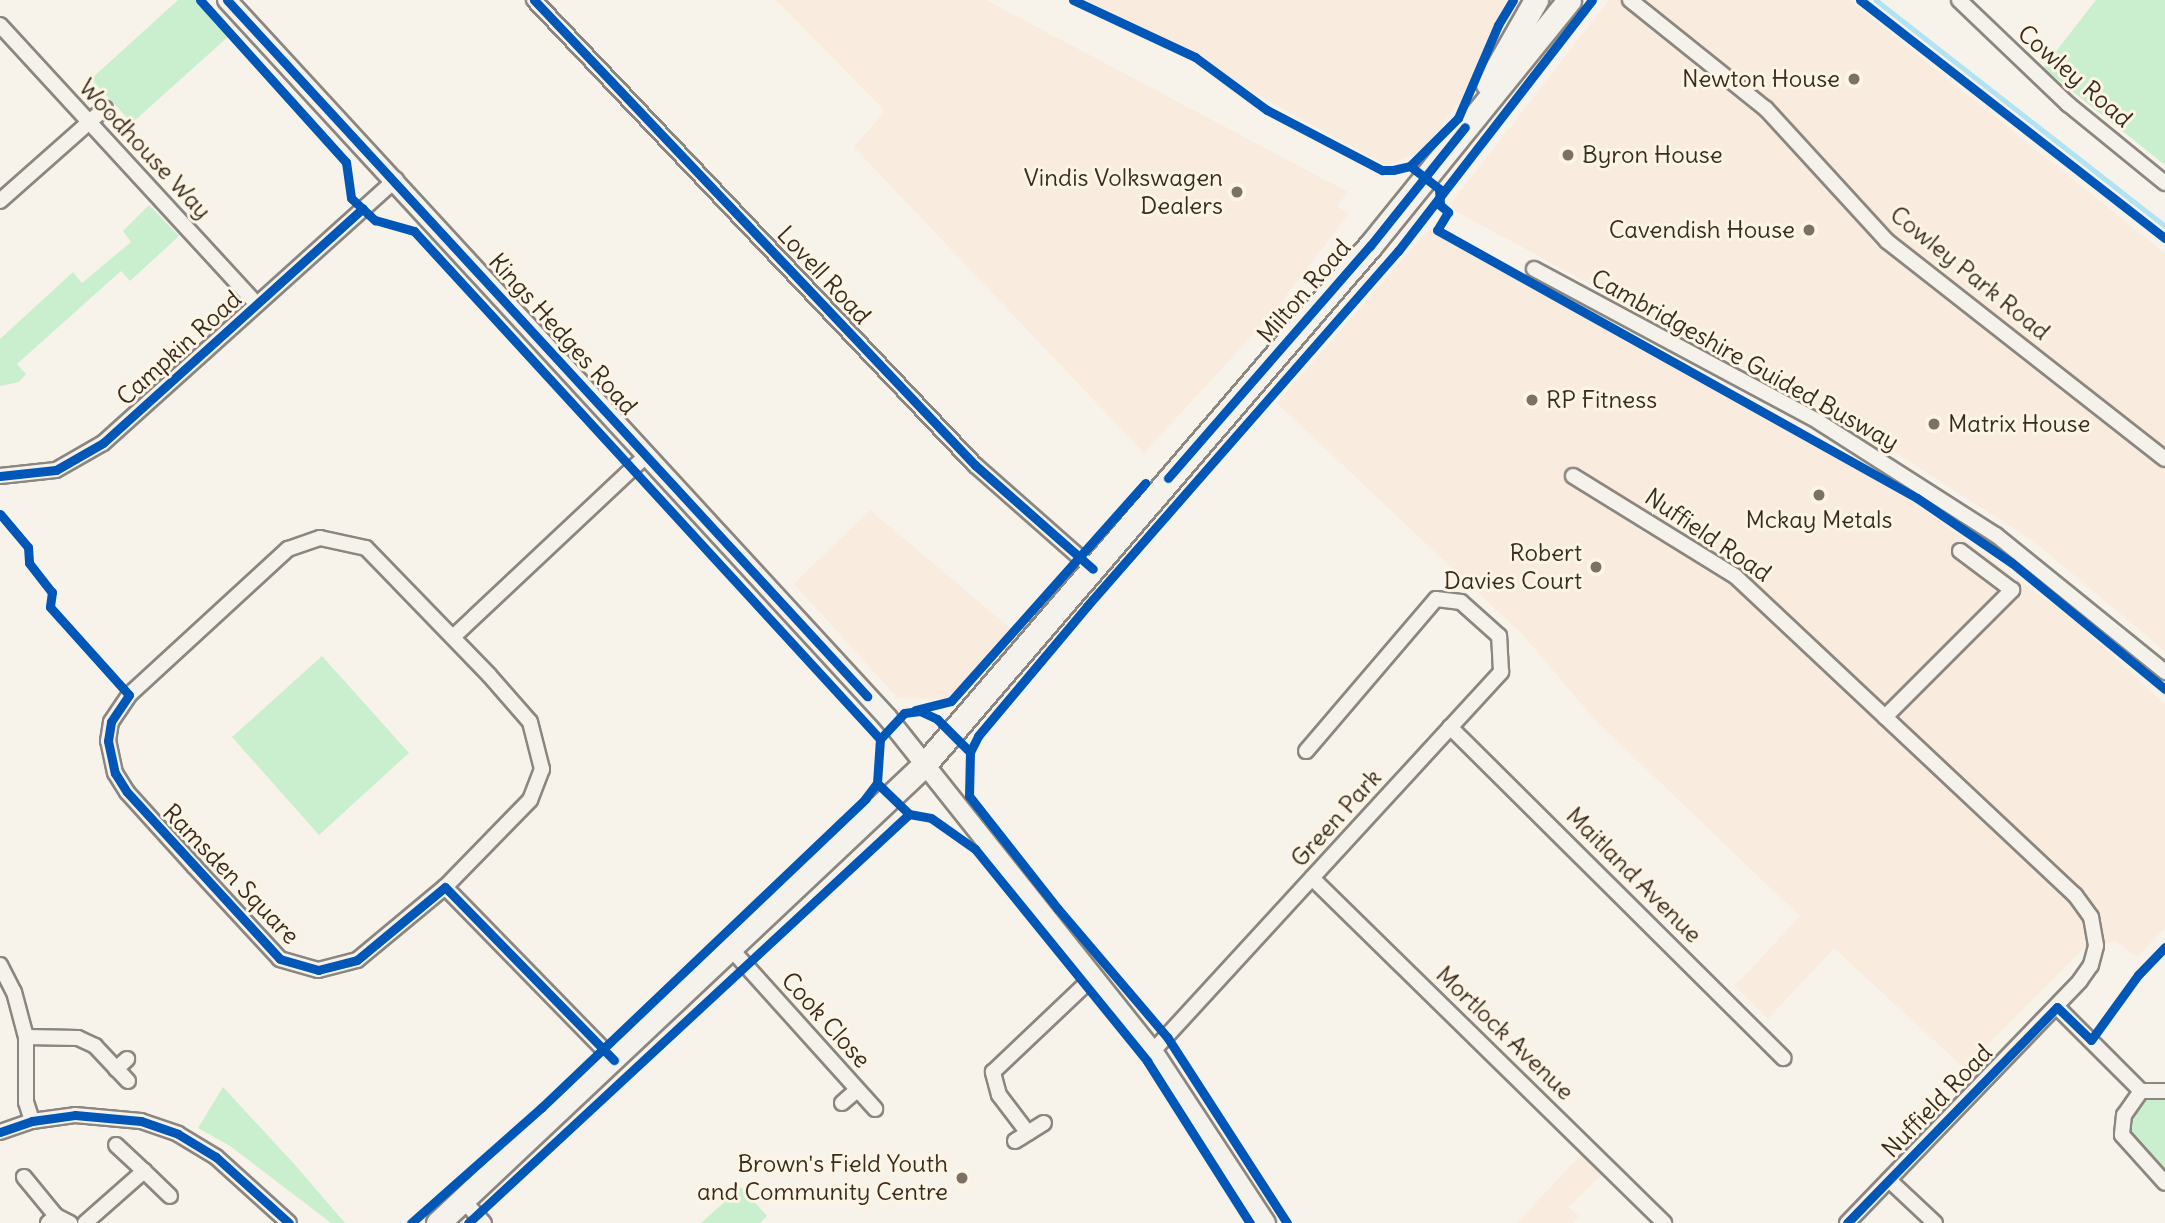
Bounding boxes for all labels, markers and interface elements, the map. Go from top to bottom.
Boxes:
street label: Cowley Road [2012,19,2138,133]
place label: Newton House [1682,65,1840,93]
marker: Newton House [1846,71,1862,87]
street label: Woodhouse Way [73,73,217,225]
place label: Byron House [1582,141,1723,169]
marker: Byron House [1560,147,1576,163]
place label: Vindis Volkswagen Dealers [1024,164,1223,220]
marker: Vindis Volkswagen Dealers [1229,184,1245,200]
street label: Cowley Park Road [1884,200,2056,346]
place label: Cavendish House [1609,216,1795,244]
street label: Lovell Road [771,220,877,330]
marker: Cavendish House [1801,222,1817,238]
street label: Milton Road [1251,233,1357,349]
street label: Kings Hedges Road [483,247,643,421]
street label: Cambridgeshire Guided Busway [1586,263,1904,457]
street label: Campkin Road [111,285,247,411]
place label: RP Fitness [1546,386,1657,414]
marker: RP Fitness [1524,392,1540,408]
place label: Matrix House [1948,410,2090,438]
marker: Matrix House [1926,416,1942,432]
street label: Nuffield Road [1639,482,1777,588]
marker: Mckay Metals [1811,487,1827,503]
place label: Mckay Metals [1746,506,1892,534]
place label: Robert Davies Court [1444,539,1582,595]
marker: Robert Davies Court [1588,559,1604,575]
street label: Green Park [1285,763,1387,873]
street label: Ramsden Square [157,798,305,950]
street label: Maitland Avenue [1560,801,1708,949]
street label: Mortlock Avenue [1430,960,1580,1106]
street label: Cook Close [775,966,877,1074]
street label: Nuffield Road [1876,1039,1998,1163]
place label: Brown's Field Youth and Community Centre [697,1150,948,1206]
marker: Brown's Field Youth and Community Centre [954,1170,970,1186]

